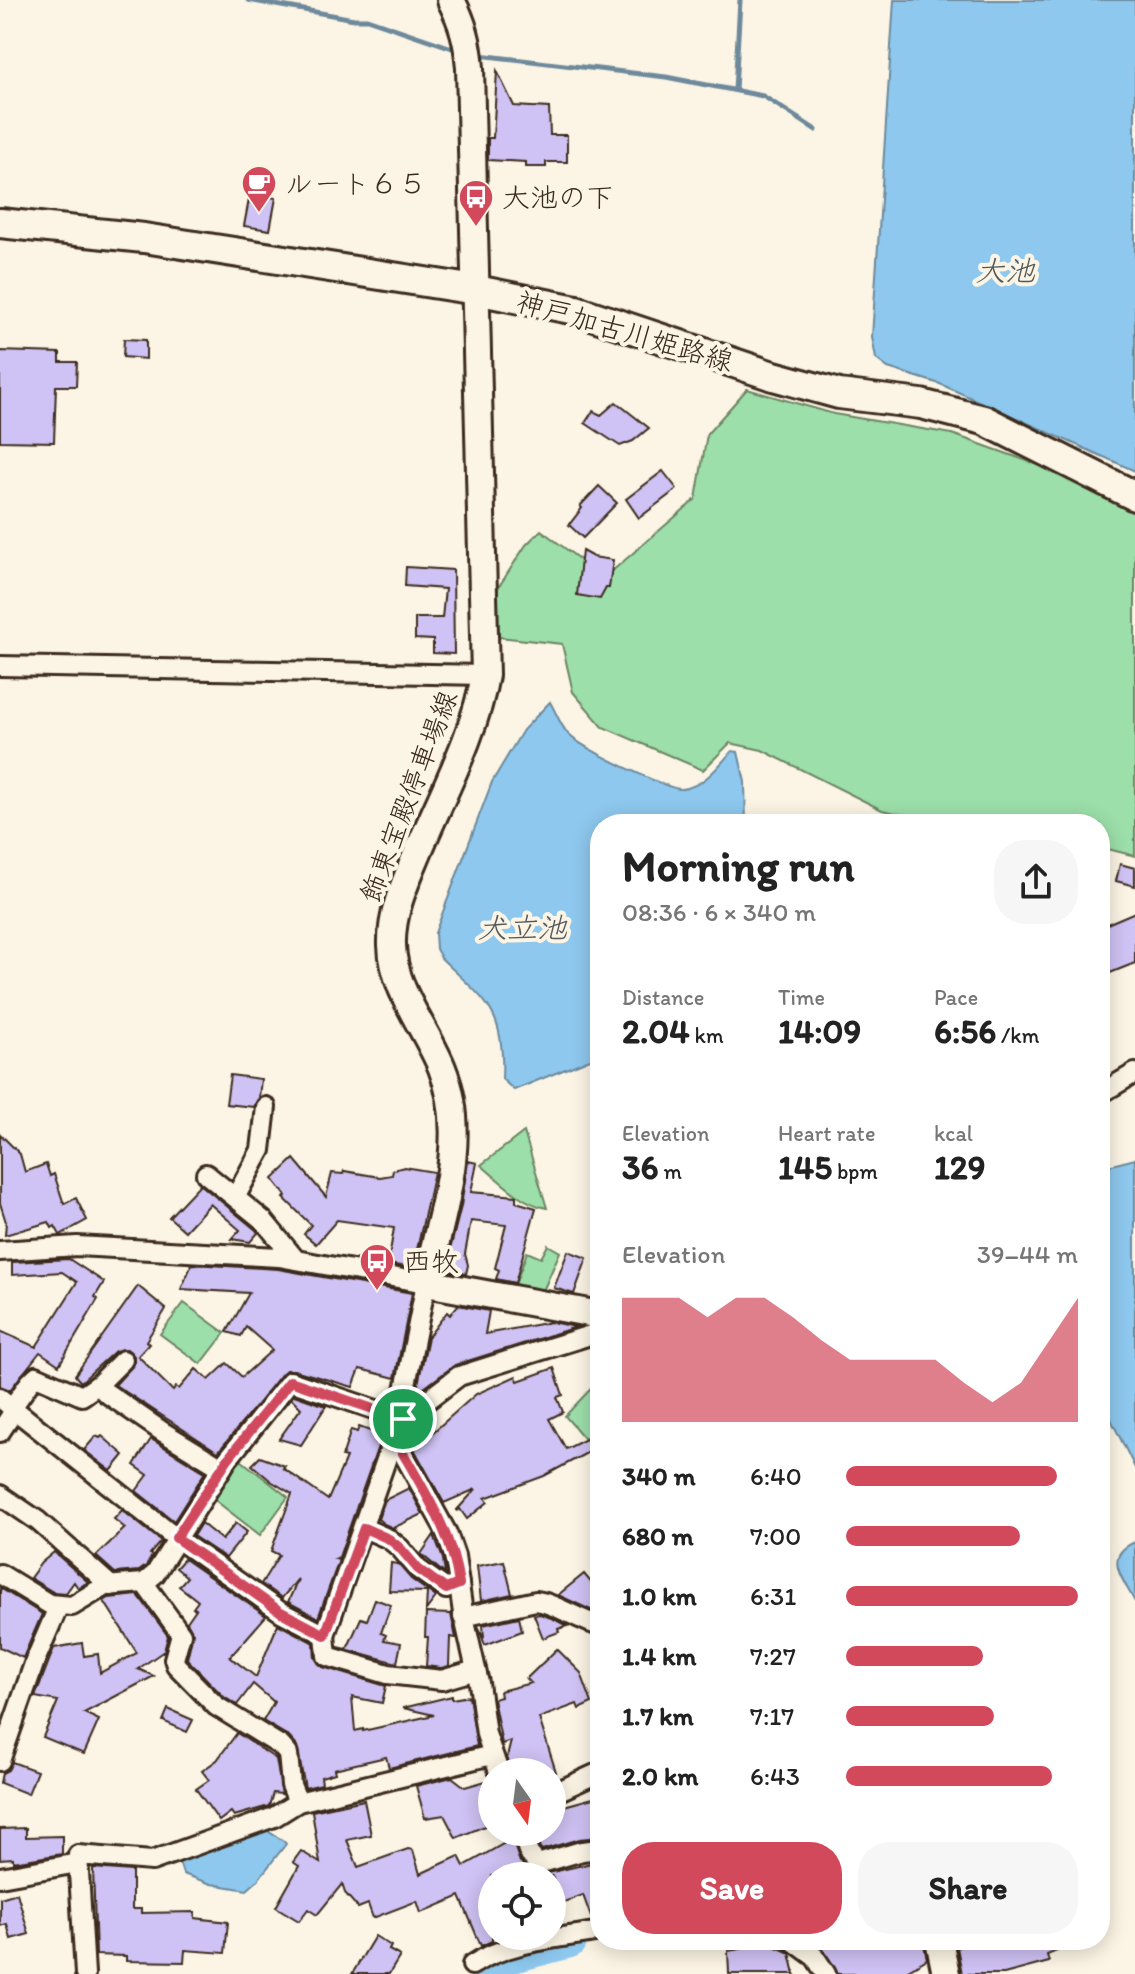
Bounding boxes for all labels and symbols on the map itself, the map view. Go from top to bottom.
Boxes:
cafe icon: ルート６５ [240,164,278,214]
place label: ルート６５ [285,166,426,200]
bus stop icon: 大池の下 [457,178,495,228]
place label: 大池の下 [502,180,614,214]
water label: 大池 [975,252,1036,289]
street label: 神戸加古川姫路線 [513,284,737,378]
street label: 飾東宝殿停車場線 [352,685,464,907]
water label: 犬立池 [477,909,568,946]
bus stop icon: 西牧 [358,1242,396,1292]
place label: 西牧 [403,1244,459,1278]
pin [369,1385,437,1453]
north arrow [478,1758,566,1846]

